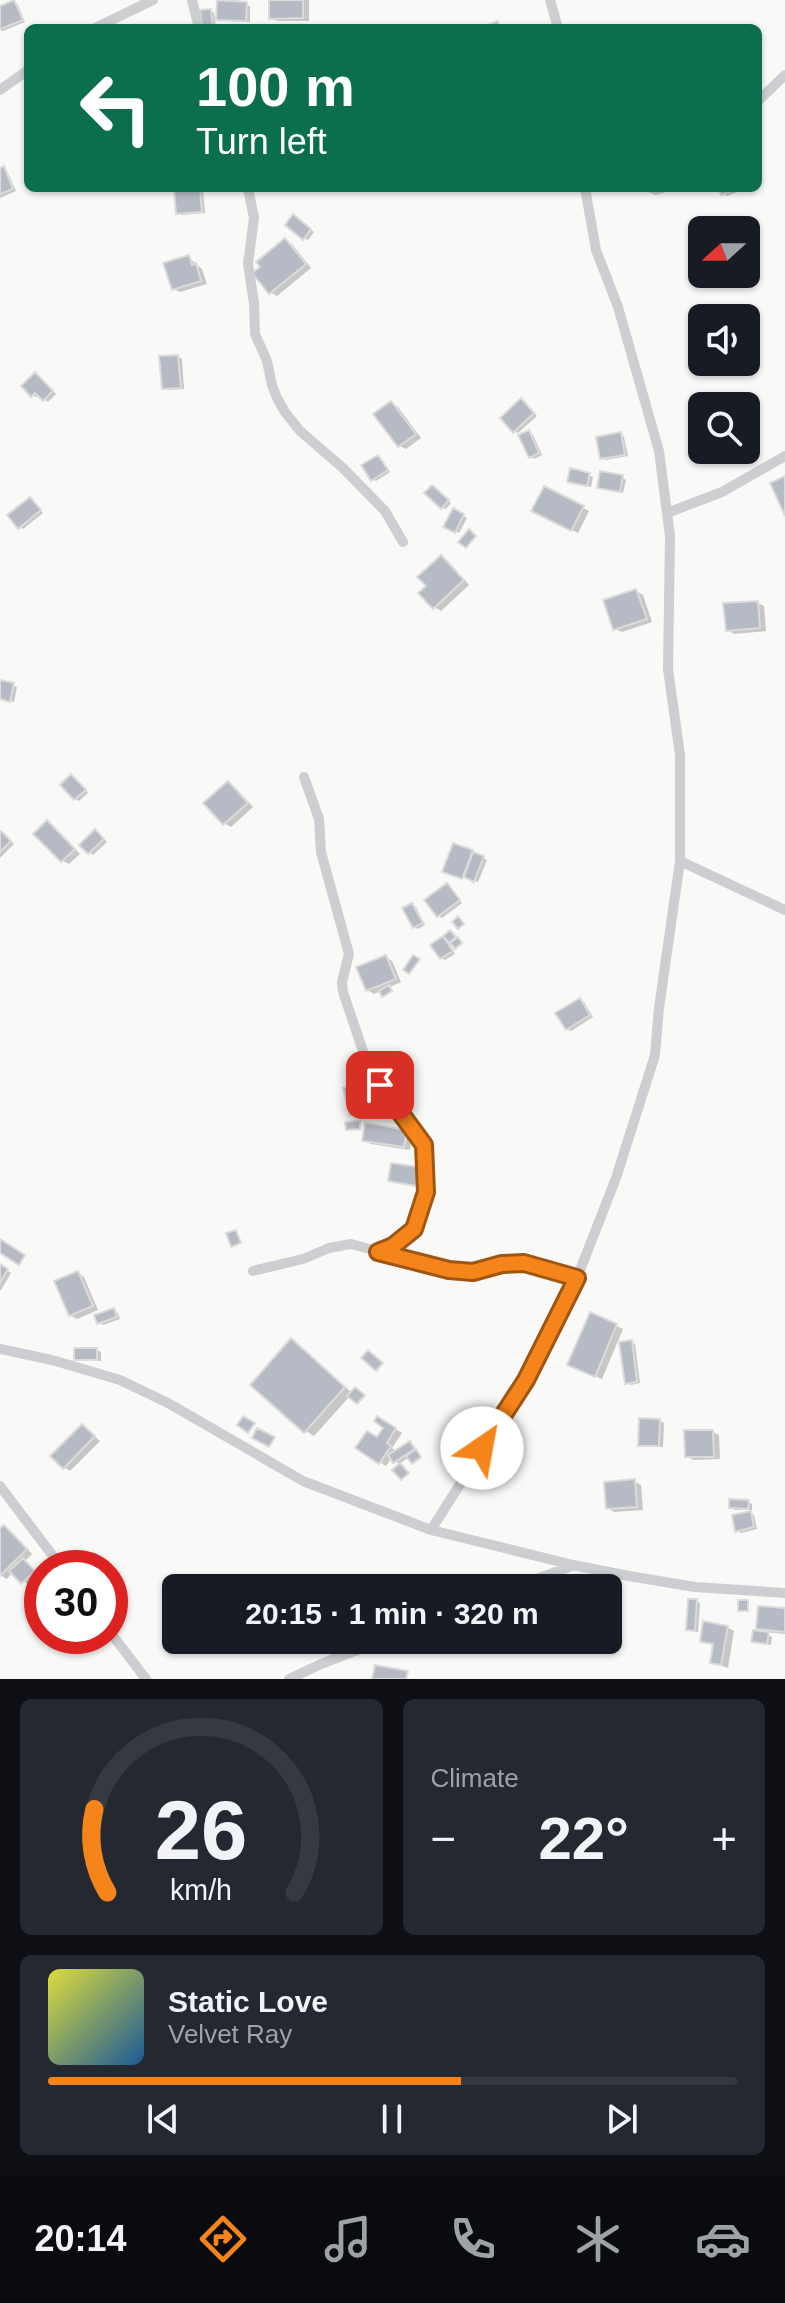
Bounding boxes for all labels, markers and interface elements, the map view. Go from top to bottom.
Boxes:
text: 100 m [196,55,355,118]
icon: left [64,56,168,160]
text: Turn left [196,121,327,162]
north arrow [688,216,760,288]
map controls [688,216,760,464]
button: sound [688,304,760,376]
button: search [688,392,760,464]
pin [346,1051,414,1119]
icon: arrive [358,1063,402,1107]
position arrow [440,1406,524,1490]
speed limit sign: 30 [24,1550,128,1654]
text: 20:15 · 1 min · 320 m [245,1597,539,1630]
text: Climate [431,1763,519,1793]
text: 26 [155,1784,248,1877]
text: 22° [538,1805,629,1872]
text: − [431,1814,456,1863]
text: + [711,1814,737,1863]
text: km/h [170,1874,232,1906]
text: Static Love [168,1985,328,2018]
text: Velvet Ray [168,2019,292,2049]
icon: previous [141,2097,185,2141]
icon: pause [370,2097,414,2141]
icon: next [600,2097,644,2141]
icon: directions [195,2211,251,2267]
icon: music [320,2211,376,2267]
icon: phone [445,2211,501,2267]
icon: climate [570,2211,626,2267]
icon: car [695,2211,751,2267]
text: 20:14 [34,2218,126,2259]

